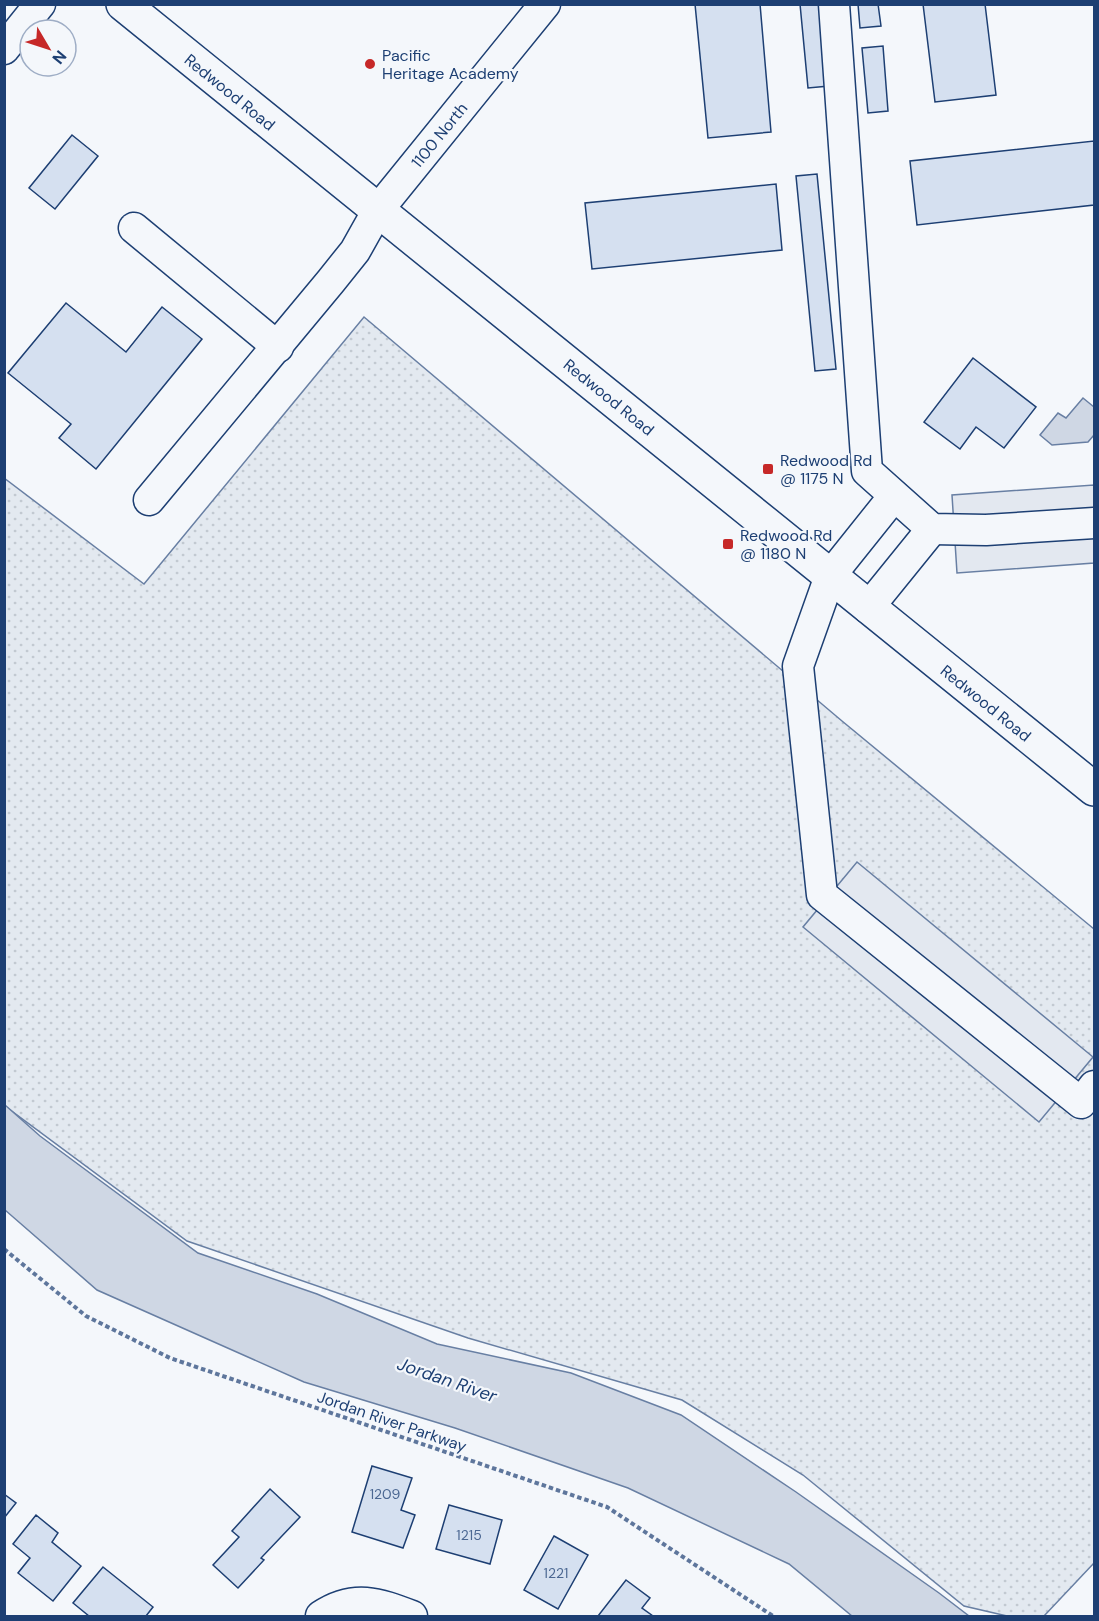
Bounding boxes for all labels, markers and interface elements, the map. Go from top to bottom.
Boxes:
north arrow [18,18,78,78]
place label: Pacific Heritage Academy [382,45,519,84]
text: N [47,46,71,68]
street label: Redwood Road [180,49,279,135]
marker: Pacific Heritage Academy [363,57,377,71]
street label: 1100 North [407,98,472,172]
street label: Redwood Road [559,354,658,440]
place label: Redwood Rd @ 1175 N [780,450,872,489]
marker: Redwood Rd @ 1175 N [761,462,775,476]
place label: Redwood Rd @ 1180 N [740,525,832,564]
marker: Redwood Rd @ 1180 N [721,537,735,551]
street label: Redwood Road [936,660,1035,746]
water label: Jordan River [394,1352,501,1409]
street label: Jordan River Parkway [314,1386,469,1457]
house number: 1209 [370,1485,401,1503]
house number: 1215 [456,1526,482,1544]
house number: 1221 [544,1564,568,1582]

